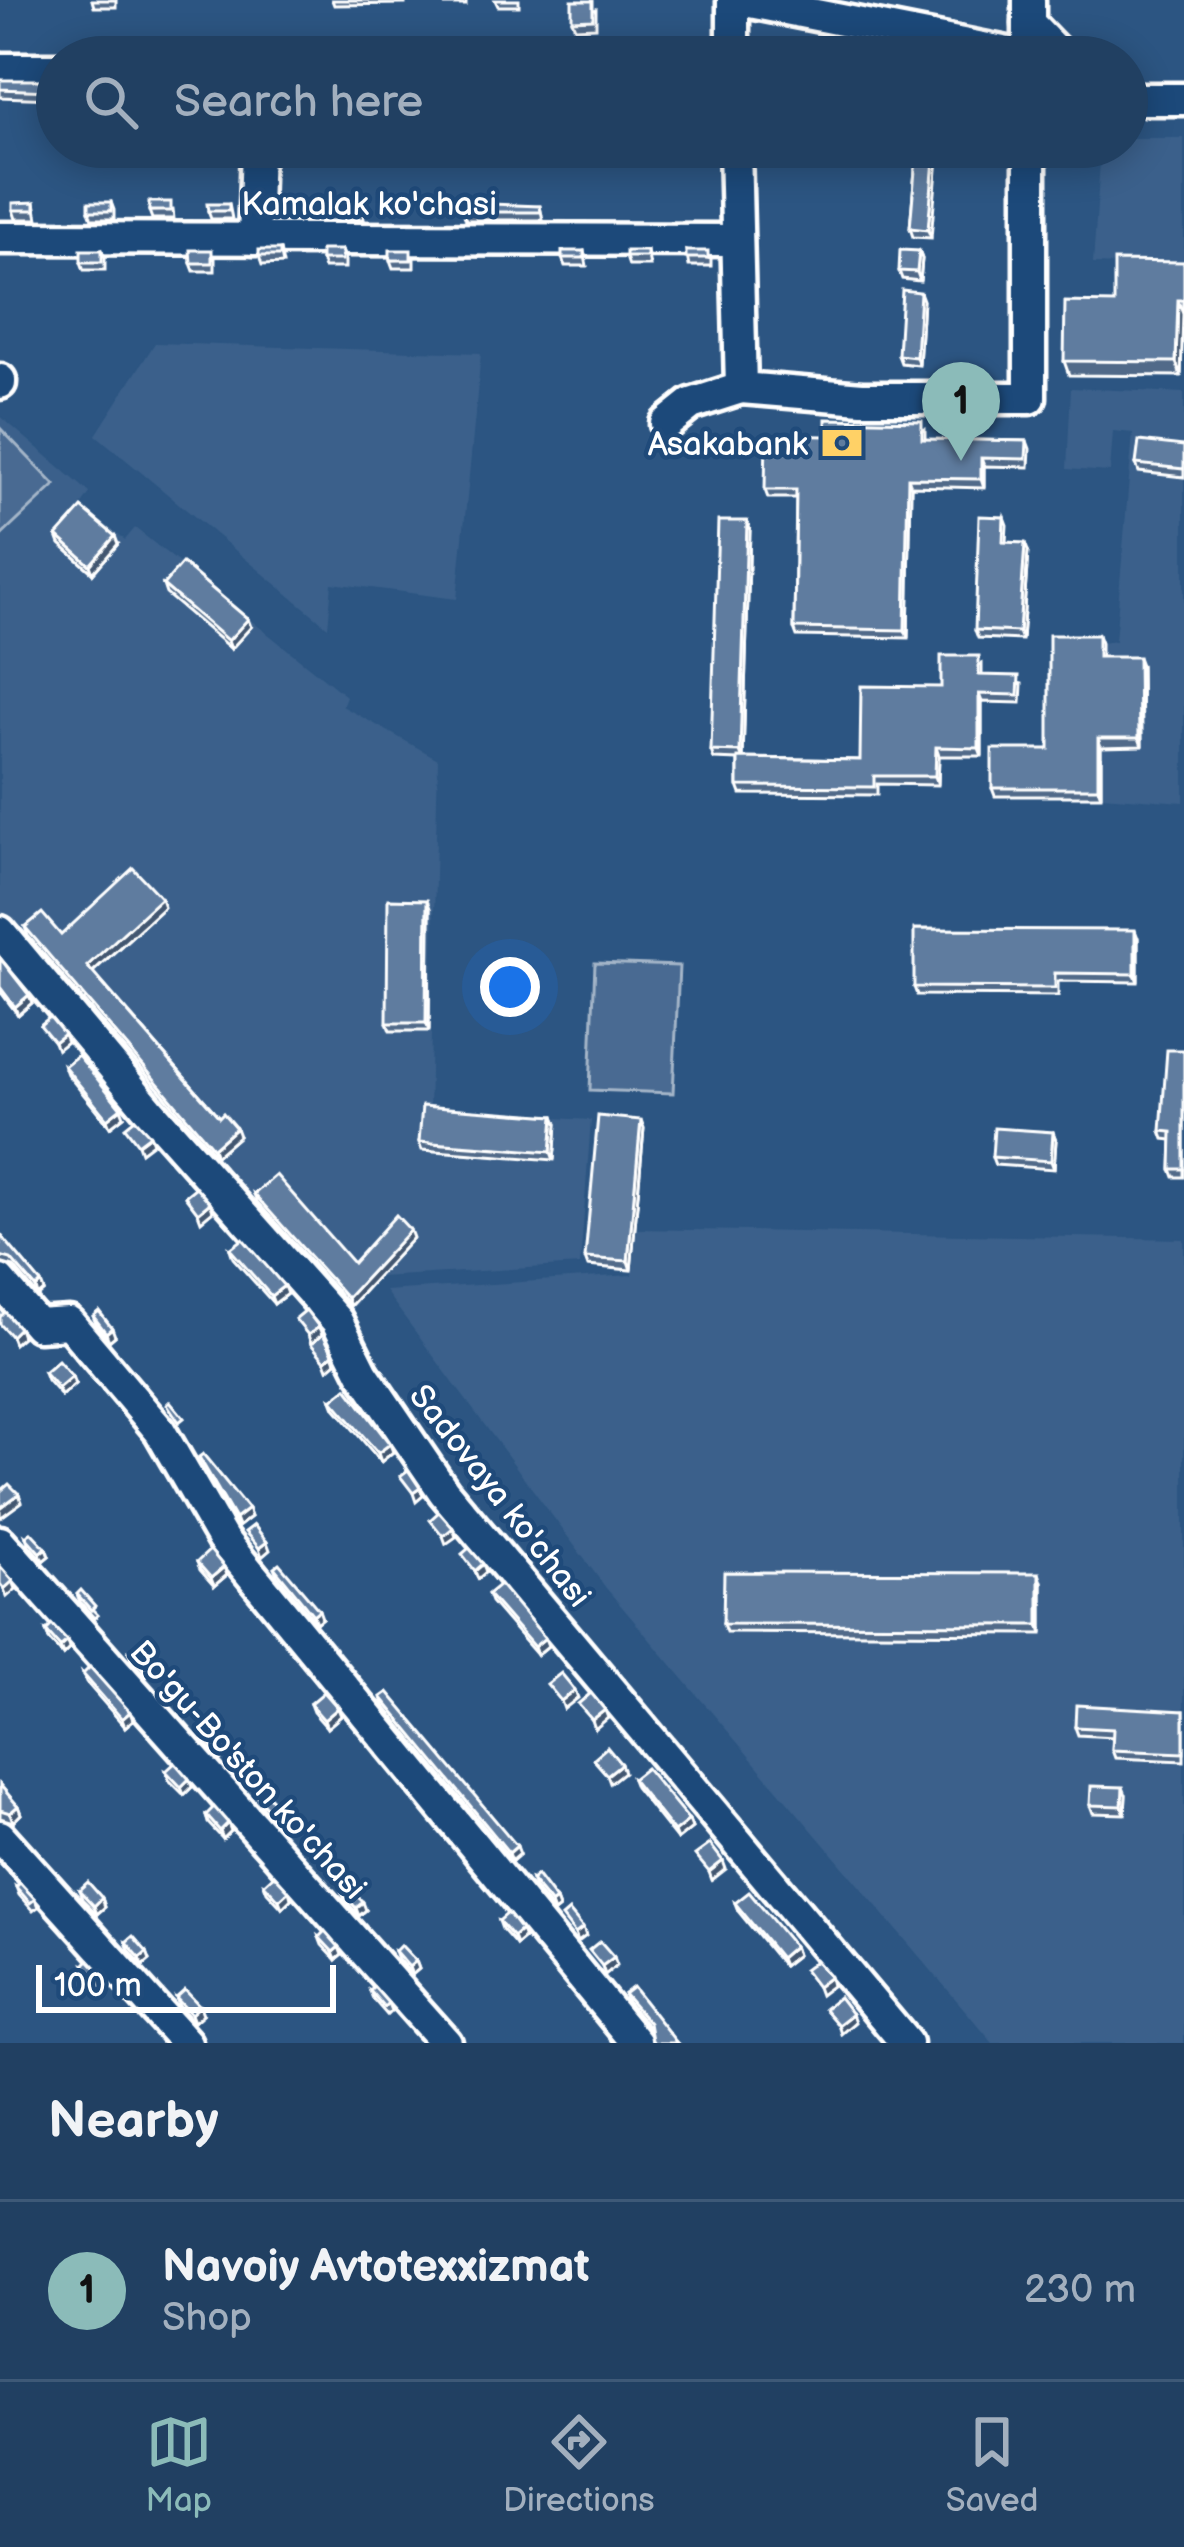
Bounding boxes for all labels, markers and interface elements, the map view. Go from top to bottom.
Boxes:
search box [36,36,1148,168]
icon: search [78,69,144,135]
text: Search here [174,75,423,130]
street label: Kamalak ko'chasi [241,185,497,225]
pin: 1 [922,362,1000,461]
bank icon: Asakabank [819,420,865,466]
place label: Asakabank [648,425,809,465]
your location [480,957,540,1017]
street label: Sadovaya ko'chasi [400,1377,599,1615]
street label: Bo'gu-Bo'ston ko'chasi [121,1633,374,1908]
scale bar [36,1959,336,2012]
text: 100 m [54,1966,142,2006]
text: Nearby [48,2091,219,2152]
text: Navoiy Avtotexxizmat [162,2240,590,2295]
text: 1 [79,2267,95,2314]
text: 230 m [1024,2267,1136,2314]
text: Shop [162,2295,252,2342]
tab: Map [146,2409,212,2521]
tab: Directions [503,2409,655,2521]
tab: Saved [946,2409,1038,2521]

